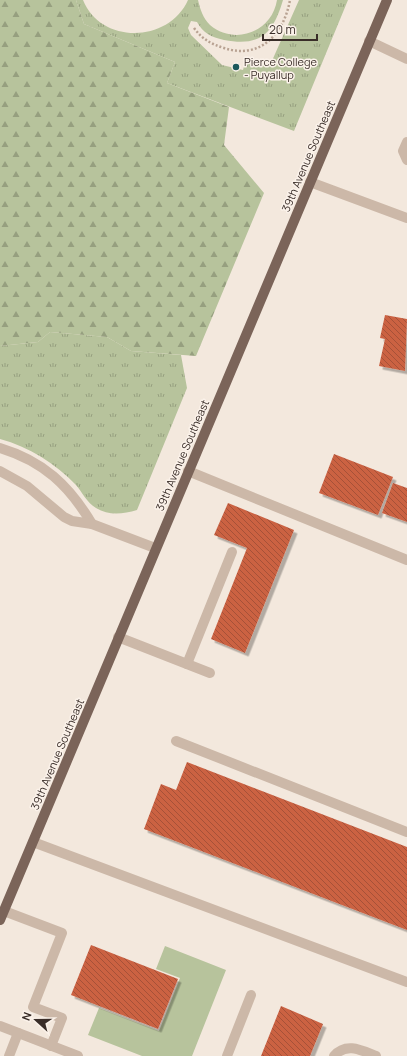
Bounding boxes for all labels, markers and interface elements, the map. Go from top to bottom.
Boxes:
scale bar [263,16,317,42]
text: 20 m [269,21,296,38]
place label: Pierce College - Puyallup [244,54,318,82]
marker: Pierce College - Puyallup [231,62,241,72]
street label: 39th Avenue Southeast [278,98,338,214]
street label: 39th Avenue Southeast [152,397,212,513]
street label: 39th Avenue Southeast [27,696,87,812]
north arrow [16,1000,56,1040]
text: N [18,1010,35,1023]

